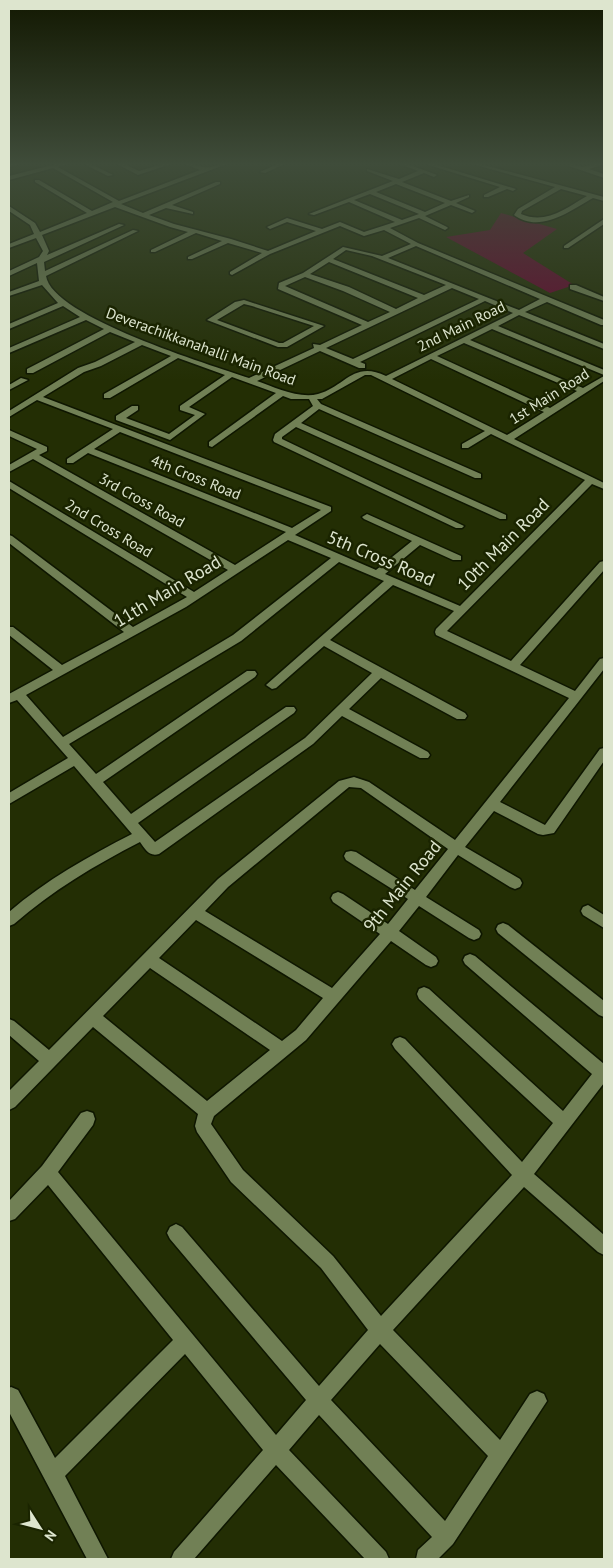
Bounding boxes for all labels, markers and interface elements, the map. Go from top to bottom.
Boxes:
street label: 2nd Main Road [414,296,508,356]
street label: Deverachikkanahalli Main Road [104,303,298,389]
street label: 1st Main Road [505,364,593,428]
street label: 4th Cross Road [148,450,244,504]
street label: 3rd Cross Road [96,469,188,531]
street label: 10th Main Road [452,493,554,595]
street label: 2nd Cross Road [62,495,156,561]
street label: 5th Cross Road [324,525,438,591]
street label: 11th Main Road [109,550,225,632]
street label: 9th Main Road [358,836,446,936]
north arrow [15,1503,65,1553]
text: N [41,1527,61,1545]

